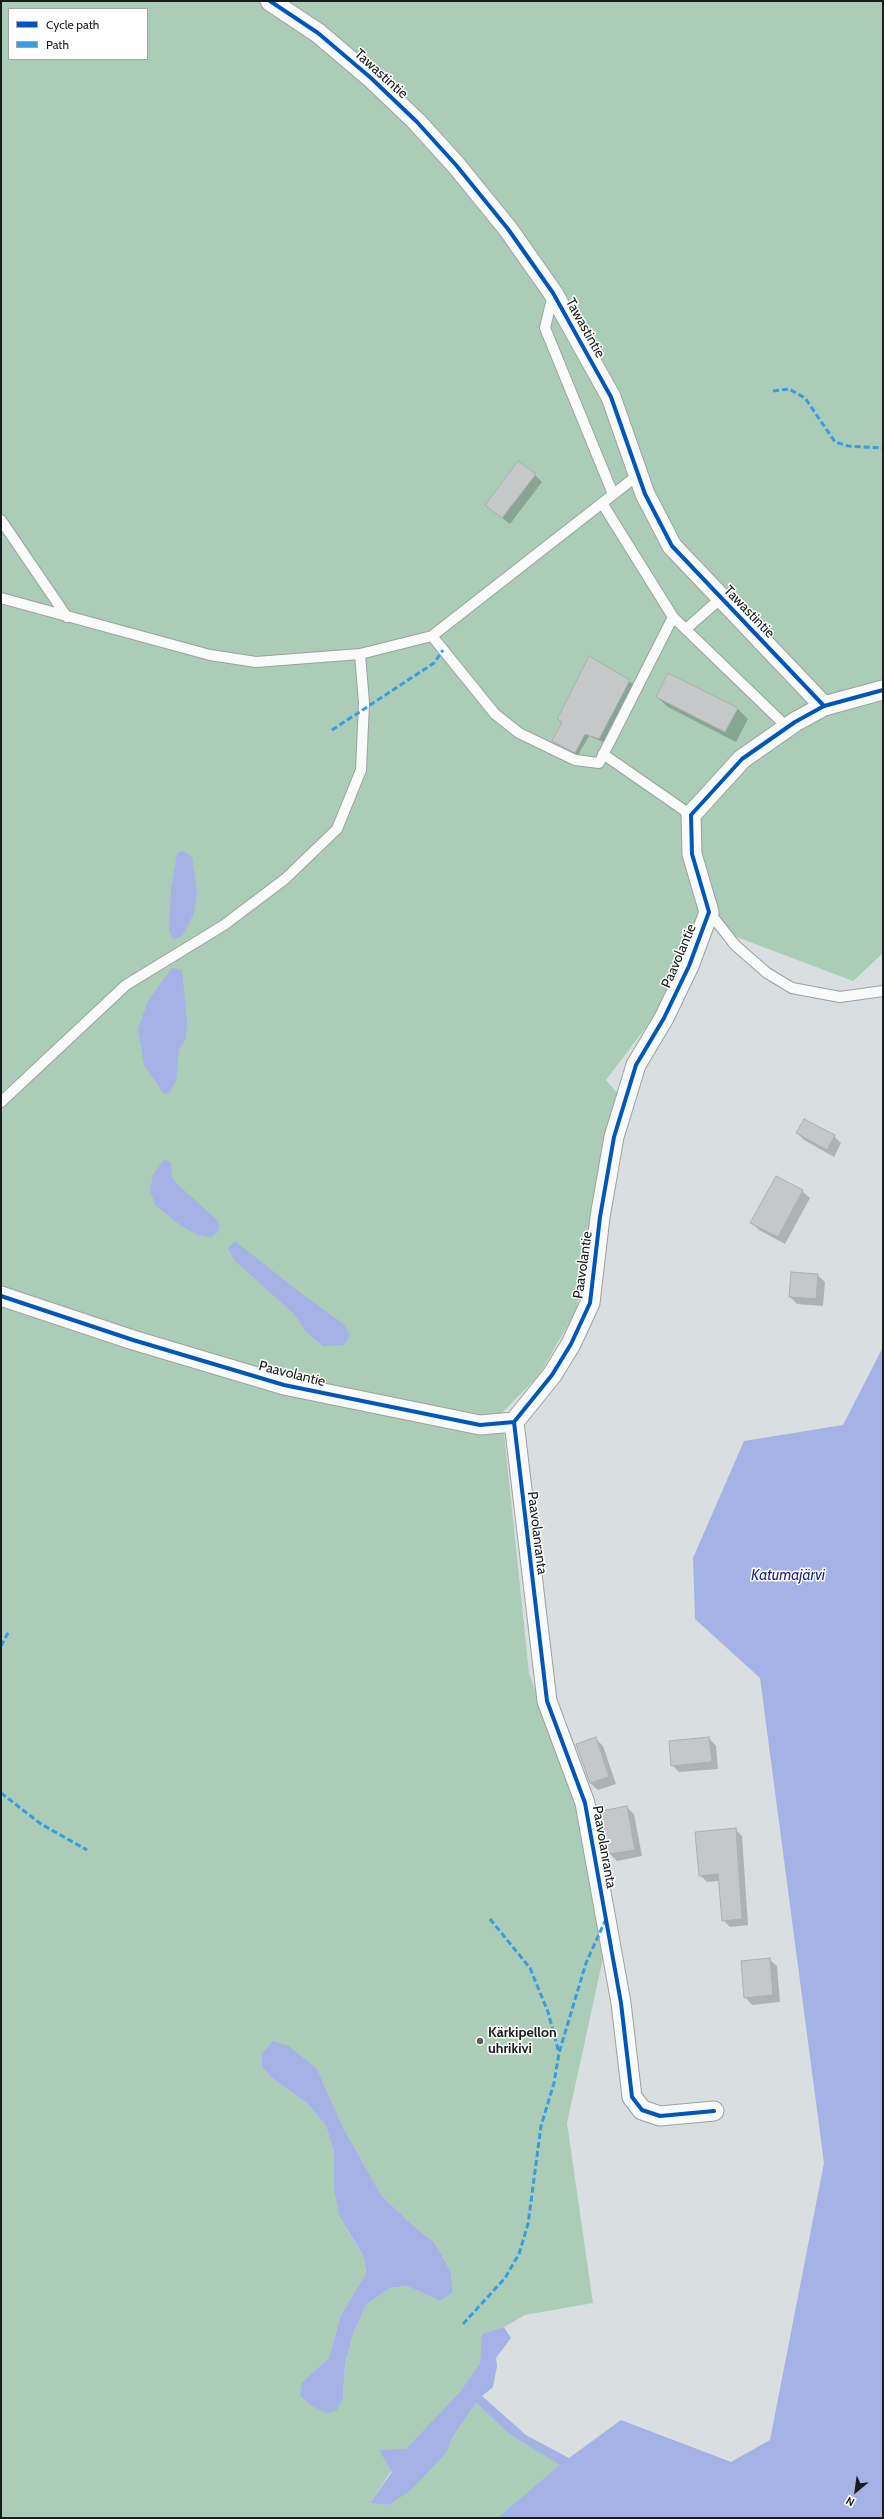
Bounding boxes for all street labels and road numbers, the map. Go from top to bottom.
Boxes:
street label: Tawastintie [351,46,411,102]
street label: Tawastintie [562,295,608,361]
street label: Tawastintie [720,582,778,642]
street label: Paavolantie [658,921,700,991]
street label: Paavolantie [570,1230,596,1300]
street label: Paavolantie [257,1358,327,1390]
street label: Paavolanranta [524,1491,550,1575]
street label: Paavolanranta [588,1804,620,1890]

